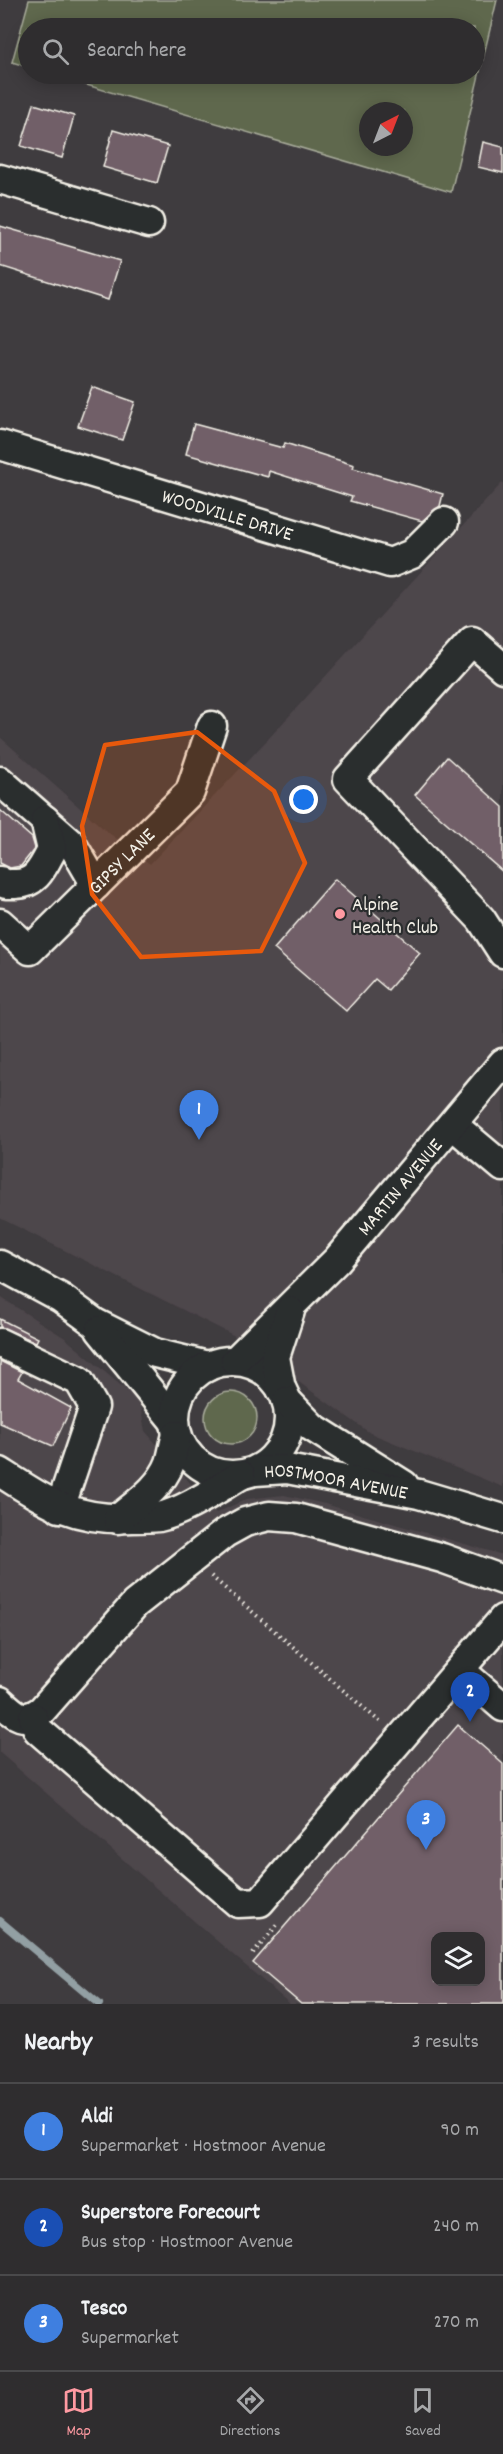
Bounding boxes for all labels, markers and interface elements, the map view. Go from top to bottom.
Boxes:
search box [18,18,485,84]
icon: search [39,35,72,68]
text: Search here [87,36,186,67]
north arrow [359,102,413,156]
street label: WOODVILLE DRIVE [158,484,296,550]
your location [289,785,318,814]
street label: GIPSY LANE [83,823,163,902]
place label: Alpine Health Club [352,892,438,943]
marker: Alpine Health Club [333,907,347,921]
pin: 1 [180,1090,218,1140]
street label: MARTIN AVENUE [352,1134,451,1243]
street label: HOSTMOOR AVENUE [263,1458,410,1509]
pin: 2 [450,1672,490,1722]
pin: 3 [406,1800,446,1850]
map controls [431,1932,485,1986]
button: layers [431,1932,485,1986]
text: Nearby [24,2025,92,2062]
text: 3 results [412,2029,479,2057]
text: Aldi [81,2102,113,2133]
text: 1 [41,2117,46,2145]
text: 90 m [441,2117,479,2145]
text: Supermarket · Hostmoor Avenue [81,2133,326,2161]
text: Superstore Forecourt [81,2198,260,2229]
text: 2 [39,2213,48,2241]
text: 240 m [433,2213,479,2241]
text: Bus stop · Hostmoor Avenue [81,2229,293,2257]
text: Tesco [81,2294,127,2325]
text: 3 [39,2309,48,2337]
text: 270 m [433,2309,479,2337]
text: Supermarket [81,2325,179,2353]
tab: Map [62,2384,95,2443]
tab: Directions [220,2384,280,2443]
tab: Saved [405,2384,441,2443]

